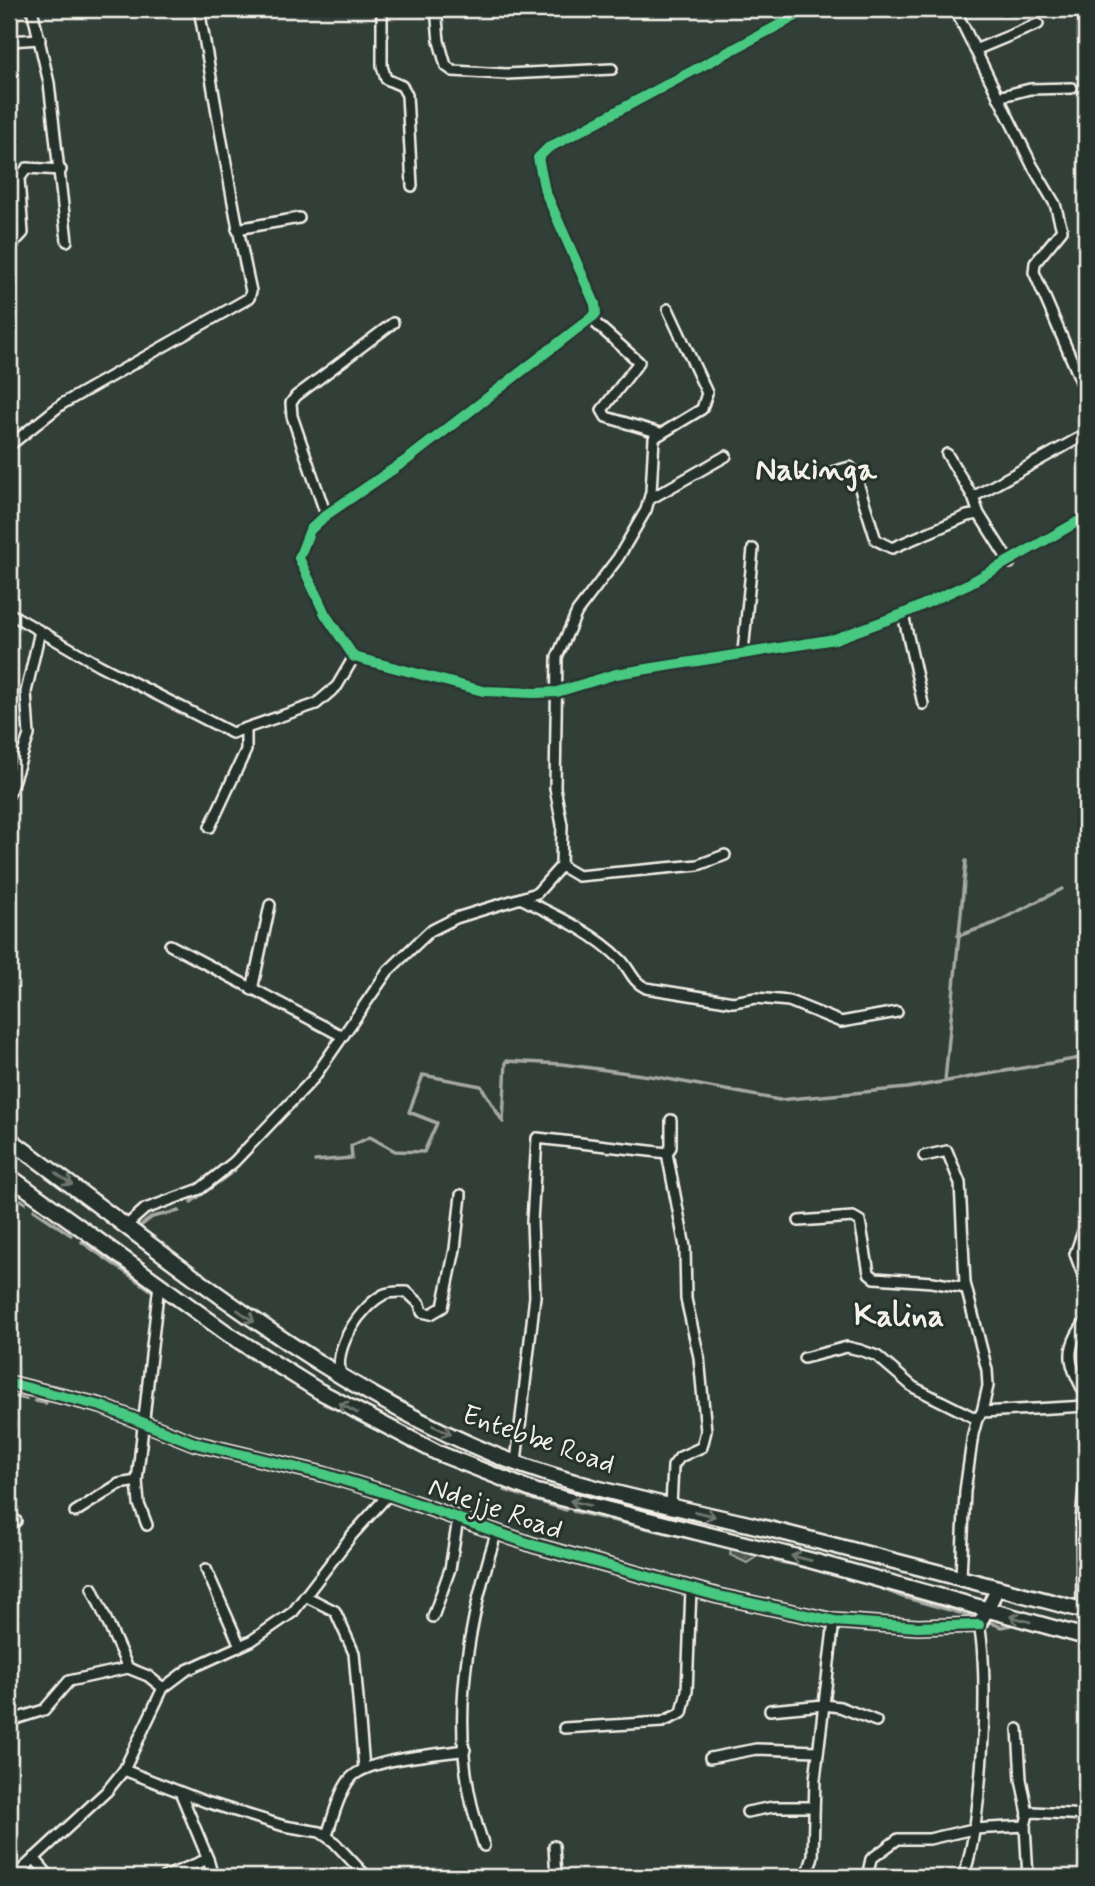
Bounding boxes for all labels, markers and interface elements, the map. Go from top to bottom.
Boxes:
district label: Nakinga [755,449,878,492]
one-way arrow [54,1172,73,1186]
district label: Kalina [854,1295,944,1337]
one-way arrow [236,1308,255,1323]
street label: Entebbe Road [457,1397,620,1484]
one-way arrow [338,1401,359,1414]
one-way arrow [431,1424,452,1437]
street label: Ndejje Road [423,1469,567,1550]
one-way arrow [570,1496,592,1509]
one-way arrow [693,1508,716,1521]
one-way arrow [790,1551,813,1564]
one-way arrow [1010,1612,1032,1625]

